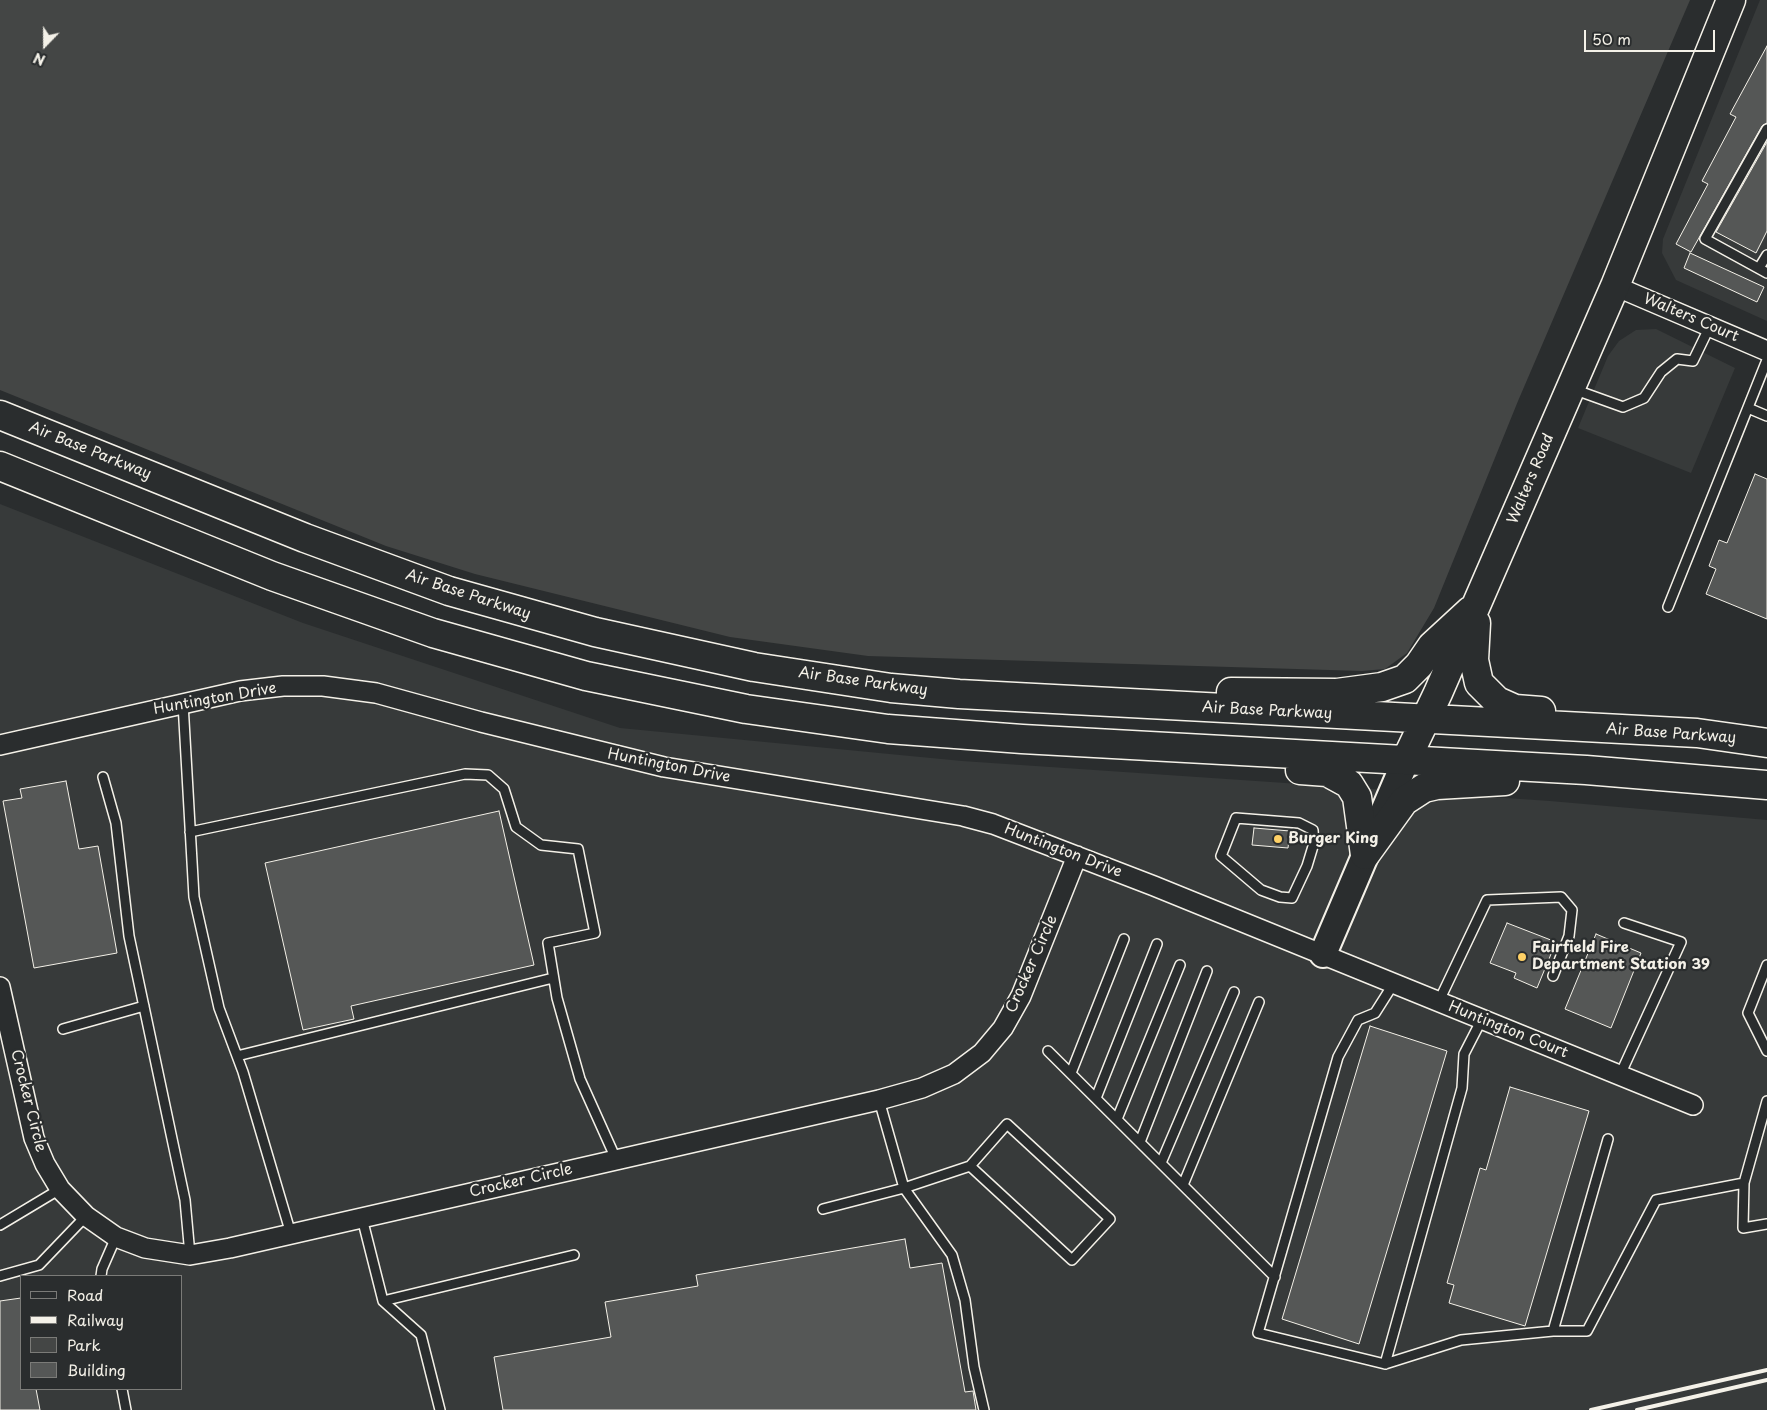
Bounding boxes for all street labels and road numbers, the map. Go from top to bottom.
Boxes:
street label: Walters Court [1641,290,1741,346]
street label: Air Base Parkway [26,418,154,484]
street label: Walters Road [1504,431,1558,527]
street label: Air Base Parkway [403,566,533,624]
street label: Air Base Parkway [797,664,929,700]
street label: Huntington Drive [152,679,278,719]
street label: Air Base Parkway [1201,699,1333,723]
street label: Air Base Parkway [1605,720,1737,748]
street label: Huntington Drive [606,745,732,787]
street label: Huntington Drive [1002,820,1124,882]
street label: Crocker Circle [1002,912,1062,1016]
street label: Huntington Court [1446,998,1570,1062]
street label: Crocker Circle [7,1048,49,1154]
street label: Crocker Circle [468,1160,574,1202]

